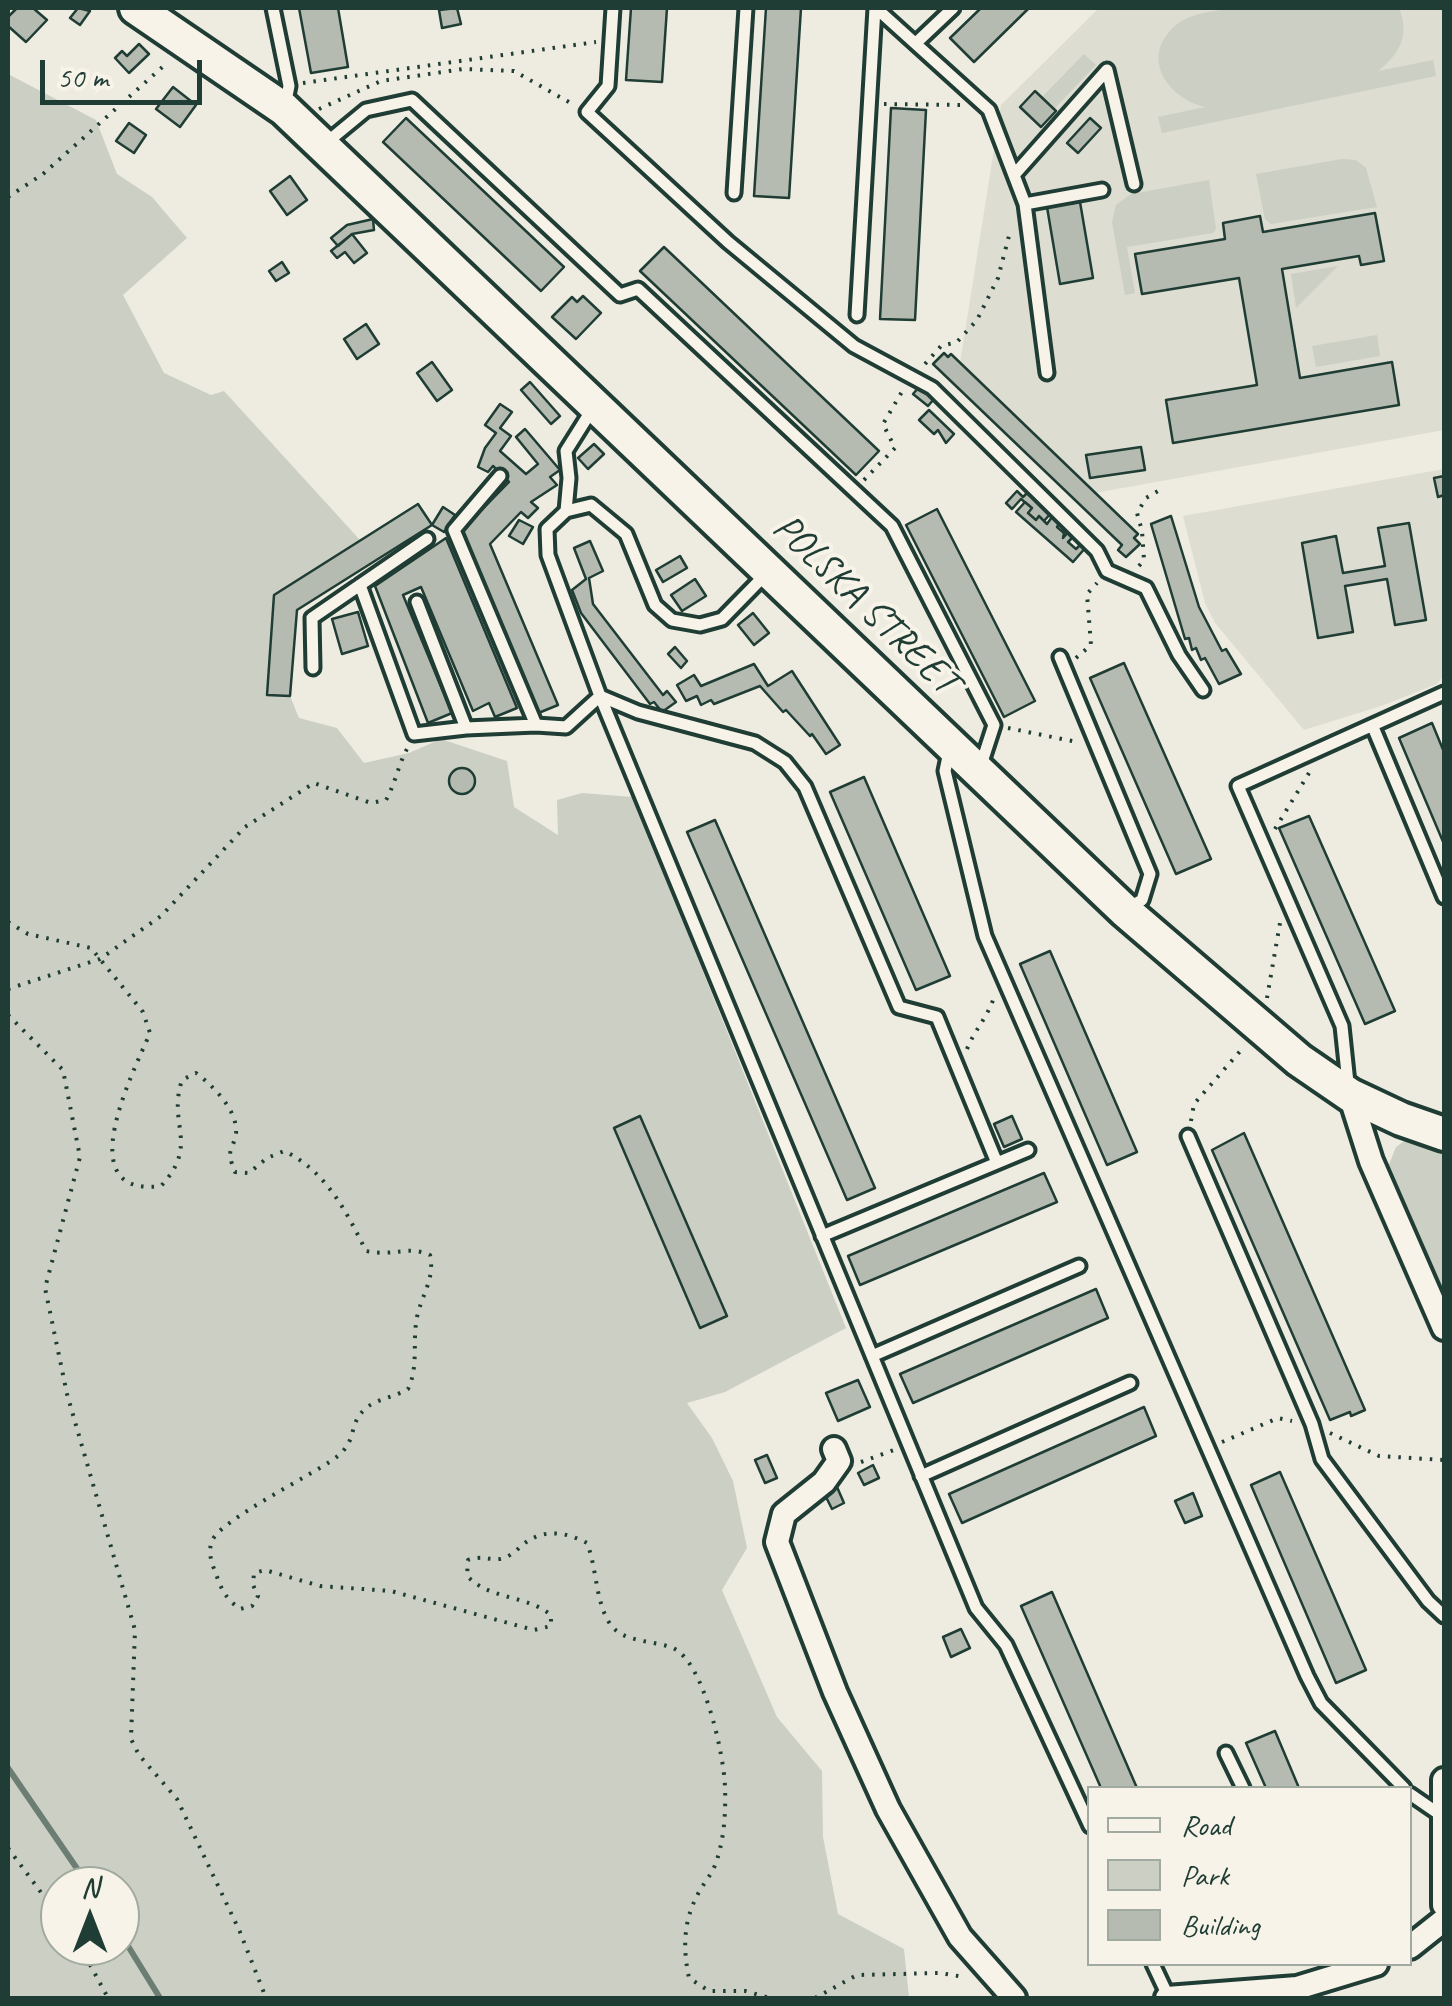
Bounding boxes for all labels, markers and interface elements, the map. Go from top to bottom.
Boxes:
scale bar [45,40,208,102]
text: 50 m [57,58,108,96]
street label: POLSKA STREET [762,504,968,706]
legend [1087,1786,1412,1966]
text: Road [1181,1806,1231,1844]
text: Park [1181,1856,1229,1894]
north arrow [40,1866,140,1966]
text: N [81,1870,99,1905]
text: Building [1181,1906,1260,1944]

